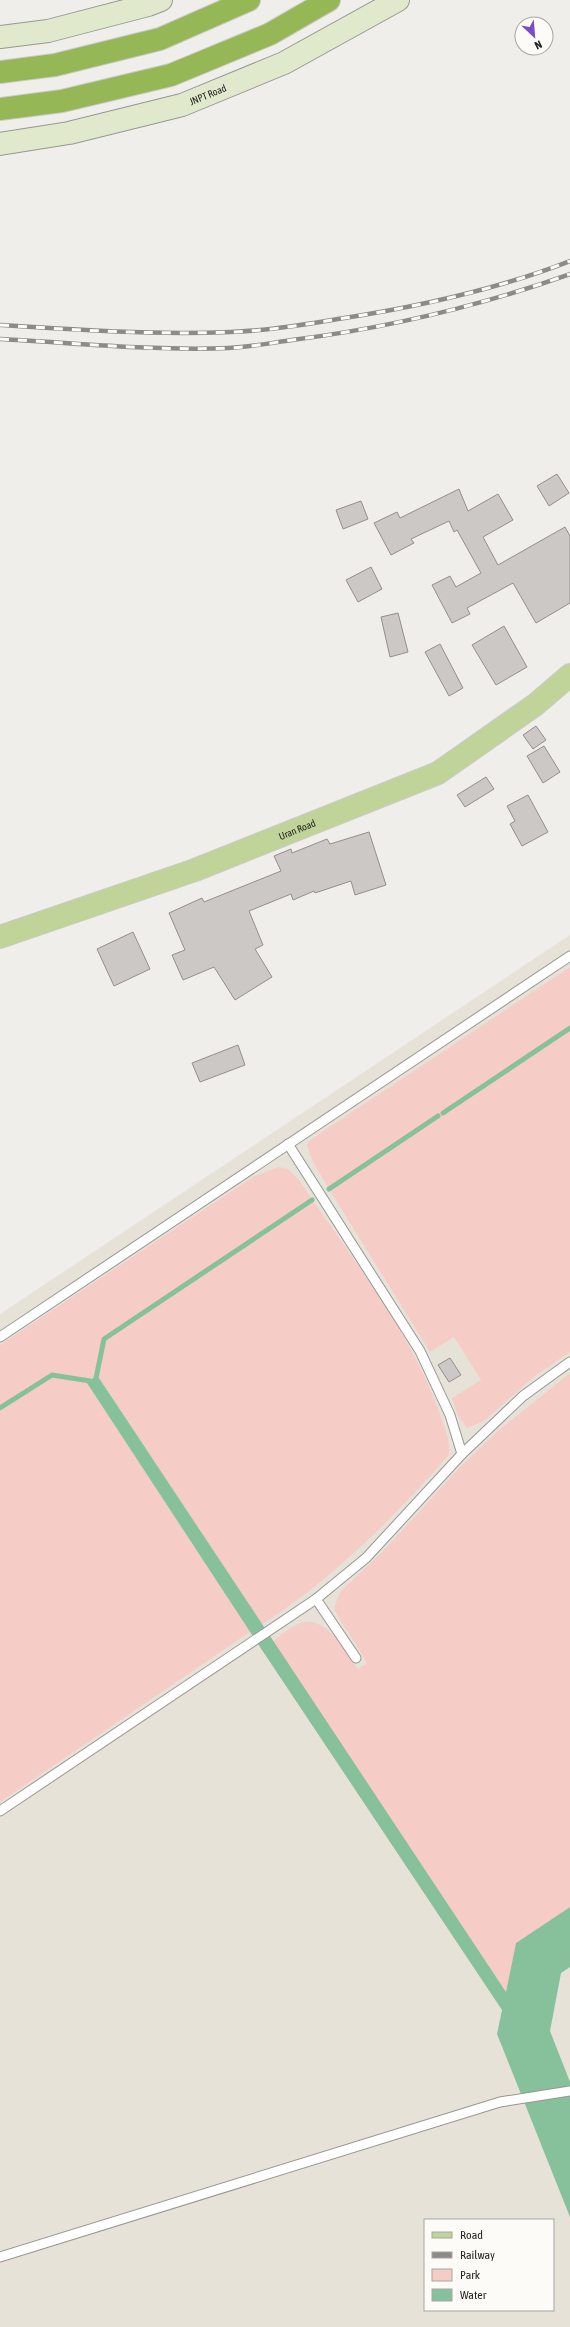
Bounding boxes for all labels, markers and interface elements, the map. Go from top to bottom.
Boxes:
north arrow [514,16,554,56]
text: N [533,38,544,52]
street label: JNPT Road [188,82,228,107]
street label: Uran Road [277,817,317,842]
legend [424,2219,554,2311]
text: Road [460,2228,483,2242]
text: Railway [460,2248,495,2262]
text: Park [460,2268,481,2282]
text: Water [460,2288,487,2302]

